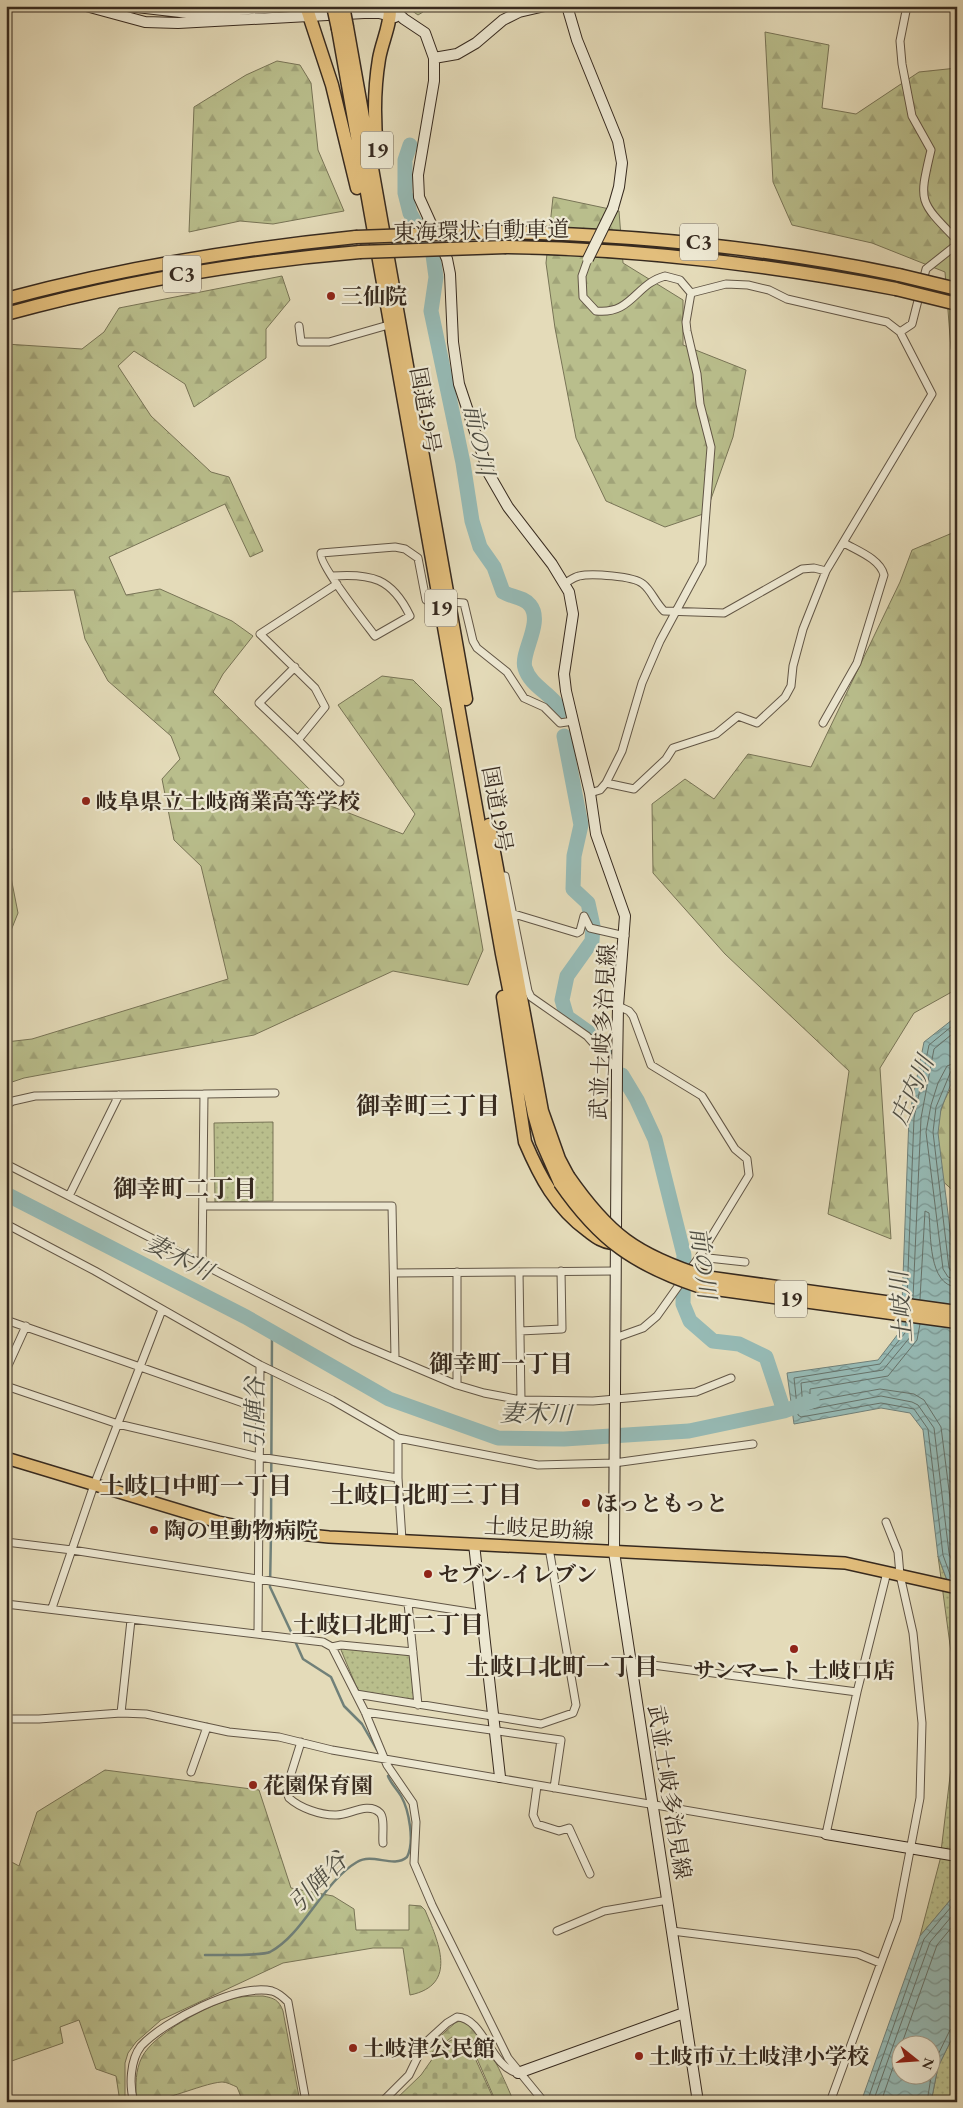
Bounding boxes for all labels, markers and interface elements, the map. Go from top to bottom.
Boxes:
road number: 19 [361,132,393,168]
street label: 東海環状自動車道 [393,214,569,247]
road number: C3 [680,223,718,260]
road number: C3 [163,255,201,292]
place label: 三仙院 [341,282,407,311]
marker: 三仙院 [325,290,337,302]
street label: 国道19号 [404,365,447,456]
water label: 前の川 [457,402,502,481]
road number: 19 [425,590,457,626]
street label: 国道19号 [476,764,519,855]
place label: 岐阜県立土岐商業高等学校 [96,787,360,816]
marker: 岐阜県立土岐商業高等学校 [80,795,92,807]
street label: 武並土岐多治見線 [583,943,622,1121]
water label: 庄内川 [883,1048,942,1129]
district label: 御幸町三丁目 [356,1090,500,1121]
district label: 御幸町二丁目 [113,1173,257,1204]
water label: 前の川 [684,1225,724,1304]
water label: 妻木川 [140,1226,221,1288]
water label: 土岐川 [882,1267,918,1344]
road number: 19 [775,1280,807,1318]
district label: 御幸町一丁目 [429,1348,573,1379]
water label: 引陣谷 [239,1375,270,1449]
water label: 妻木川 [499,1397,576,1430]
district label: 土岐口中町一丁目 [100,1470,292,1501]
district label: 土岐口北町三丁目 [330,1479,522,1510]
place label: ほっともっと [596,1489,728,1518]
marker: ほっともっと [580,1497,592,1509]
street label: 土岐足助線 [483,1511,595,1546]
place label: 陶の里動物病院 [164,1516,318,1545]
marker: 陶の里動物病院 [148,1524,160,1536]
place label: セブン-イレブン [438,1560,597,1589]
marker: セブン-イレブン [422,1568,434,1580]
district label: 土岐口北町二丁目 [292,1609,484,1640]
marker: サンマート 土岐口店 [788,1643,800,1655]
district label: 土岐口北町一丁目 [466,1651,658,1682]
place label: サンマート 土岐口店 [693,1656,895,1685]
street label: 武並土岐多治見線 [641,1703,698,1881]
place label: 花園保育園 [263,1771,373,1800]
marker: 花園保育園 [247,1779,259,1791]
water label: 引陣谷 [281,1844,355,1918]
place label: 土岐津公民館 [363,2034,495,2063]
north arrow [890,2036,940,2086]
marker: 土岐津公民館 [347,2042,359,2054]
place label: 土岐市立土岐津小学校 [649,2042,869,2071]
marker: 土岐市立土岐津小学校 [633,2050,645,2062]
text: N [918,2056,939,2072]

